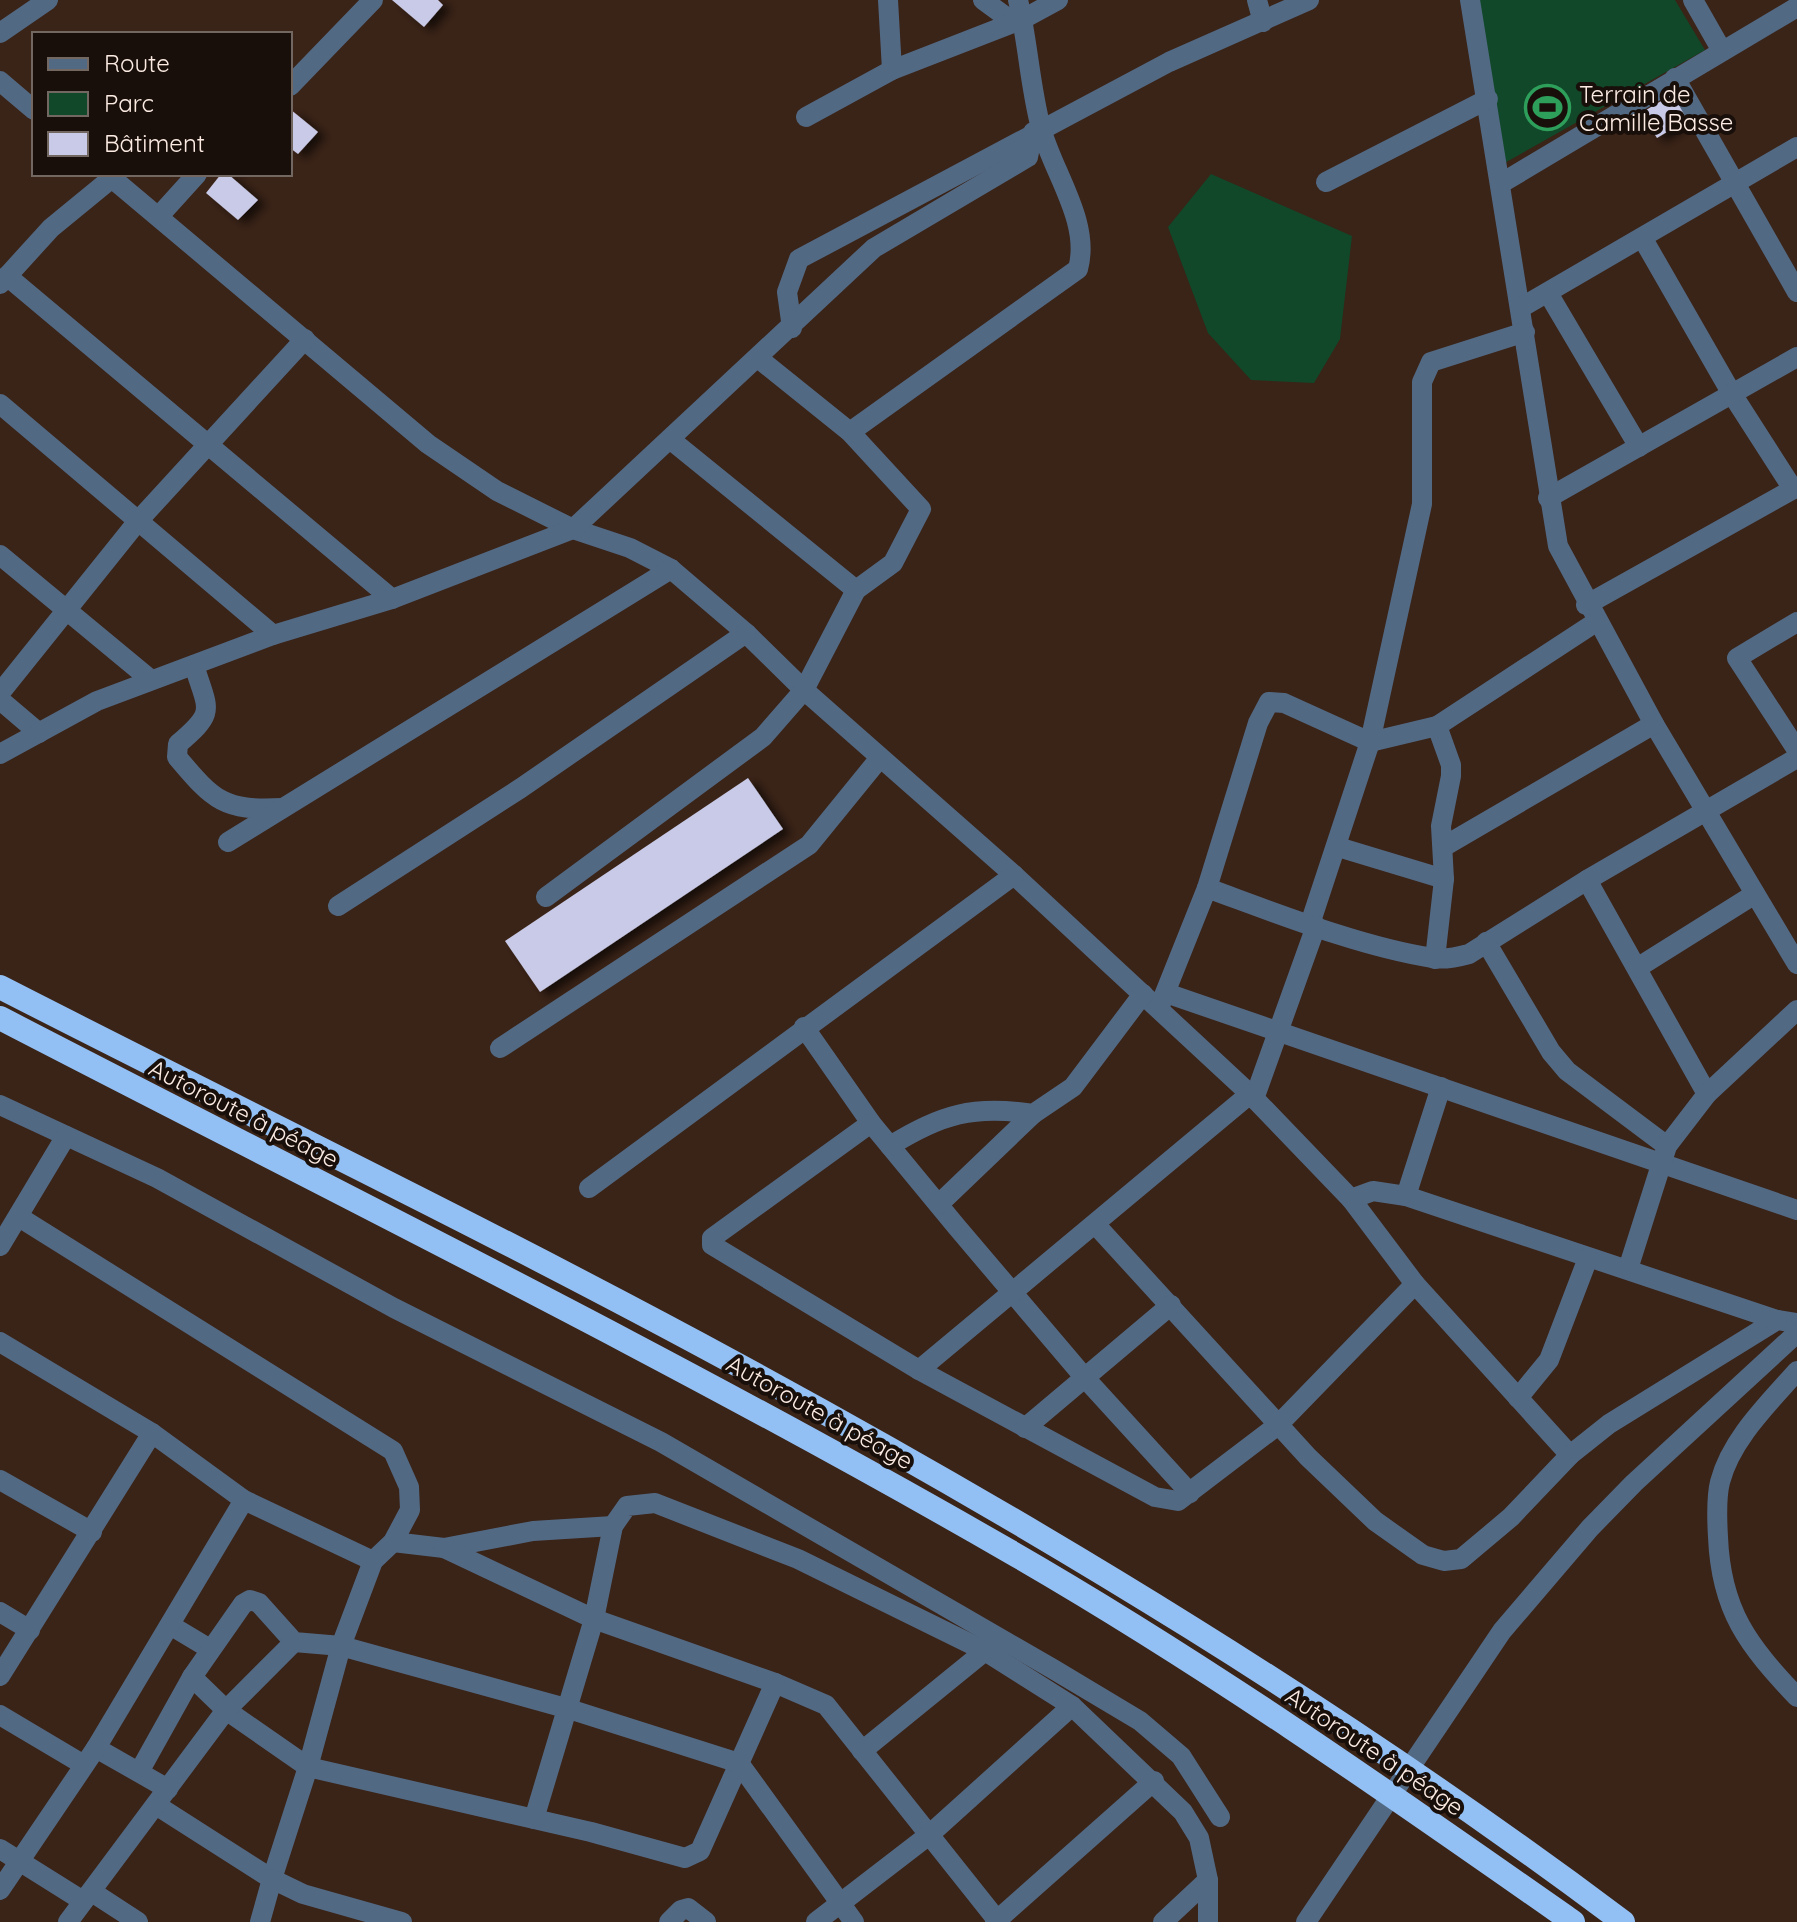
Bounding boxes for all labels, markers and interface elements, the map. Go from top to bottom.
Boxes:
legend [32,32,292,176]
text: Route [104,48,170,78]
place label: Terrain de Camille Basse [1579,79,1733,137]
sports icon: Terrain de Camille Basse [1524,84,1572,132]
text: Parc [104,88,154,118]
text: Bâtiment [104,128,205,158]
street label: Autoroute à péage [144,1052,344,1174]
street label: Autoroute à péage [722,1348,918,1476]
street label: Autoroute à péage [1280,1680,1470,1822]

